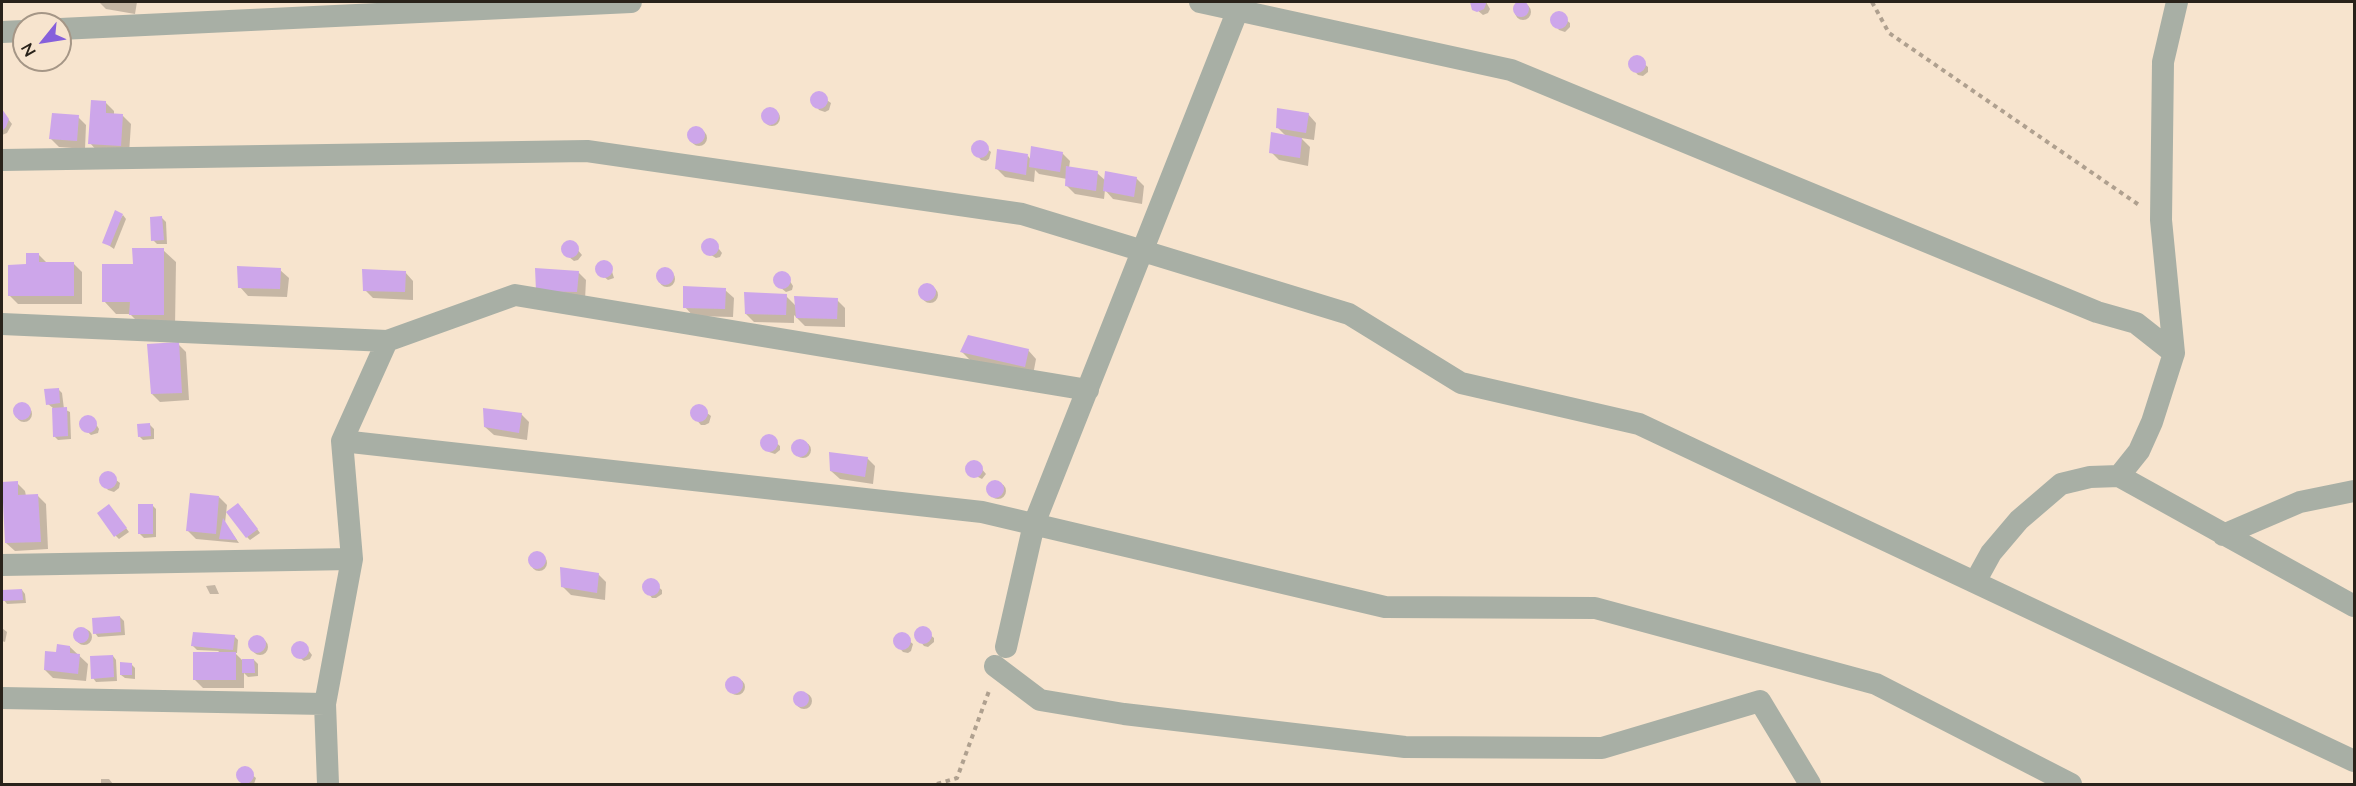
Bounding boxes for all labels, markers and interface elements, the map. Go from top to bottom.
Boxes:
north arrow [12,12,72,72]
text: N [16,40,39,60]

